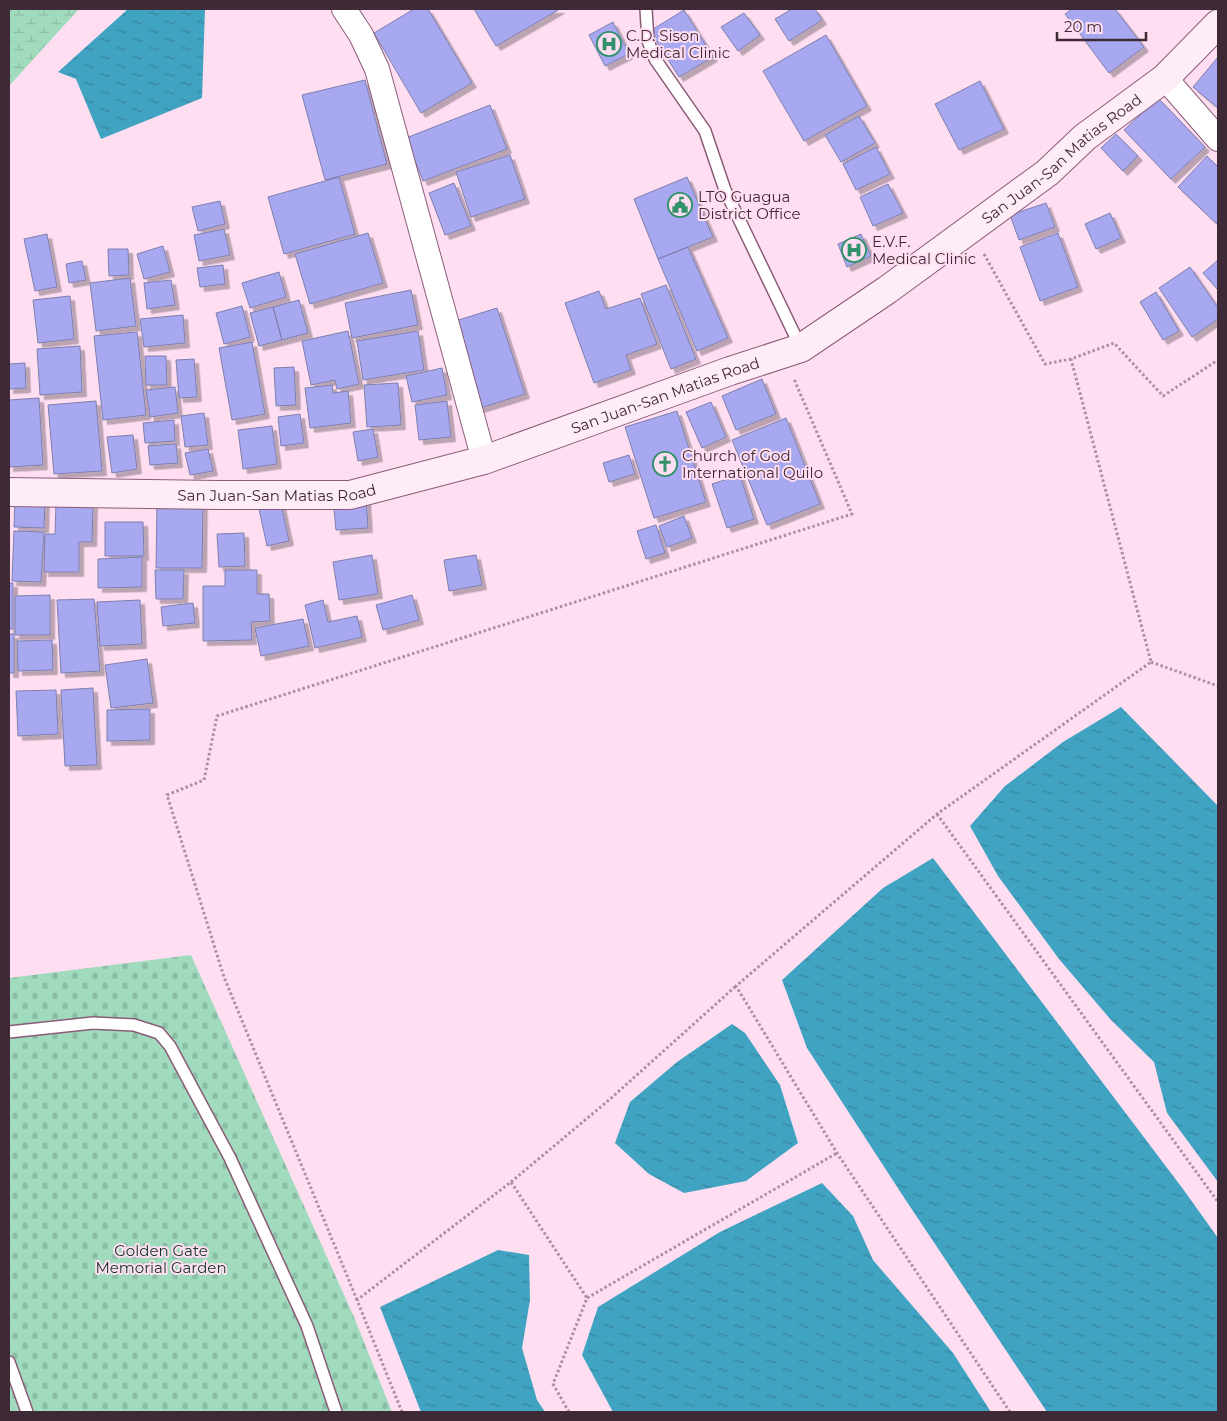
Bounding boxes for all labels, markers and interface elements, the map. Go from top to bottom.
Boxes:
scale bar [1057,10,1146,42]
text: 20 m [1064,17,1102,36]
place label: C.D. Sison Medical Clinic [626,26,730,62]
hospital icon: C.D. Sison Medical Clinic [596,31,622,57]
street label: San Juan-San Matias Road [977,89,1145,227]
place label: LTO Guagua District Office [698,187,801,223]
public building icon: LTO Guagua District Office [667,192,693,218]
place label: E.V.F. Medical Clinic [872,232,976,268]
hospital icon: E.V.F. Medical Clinic [841,237,867,263]
street label: San Juan-San Matias Road [568,353,762,437]
place label: Church of God International Quilo [682,446,823,482]
church icon: Church of God International Quilo [652,451,678,477]
street label: San Juan-San Matias Road [177,479,378,505]
park label: Golden Gate Memorial Garden [95,1241,227,1277]

